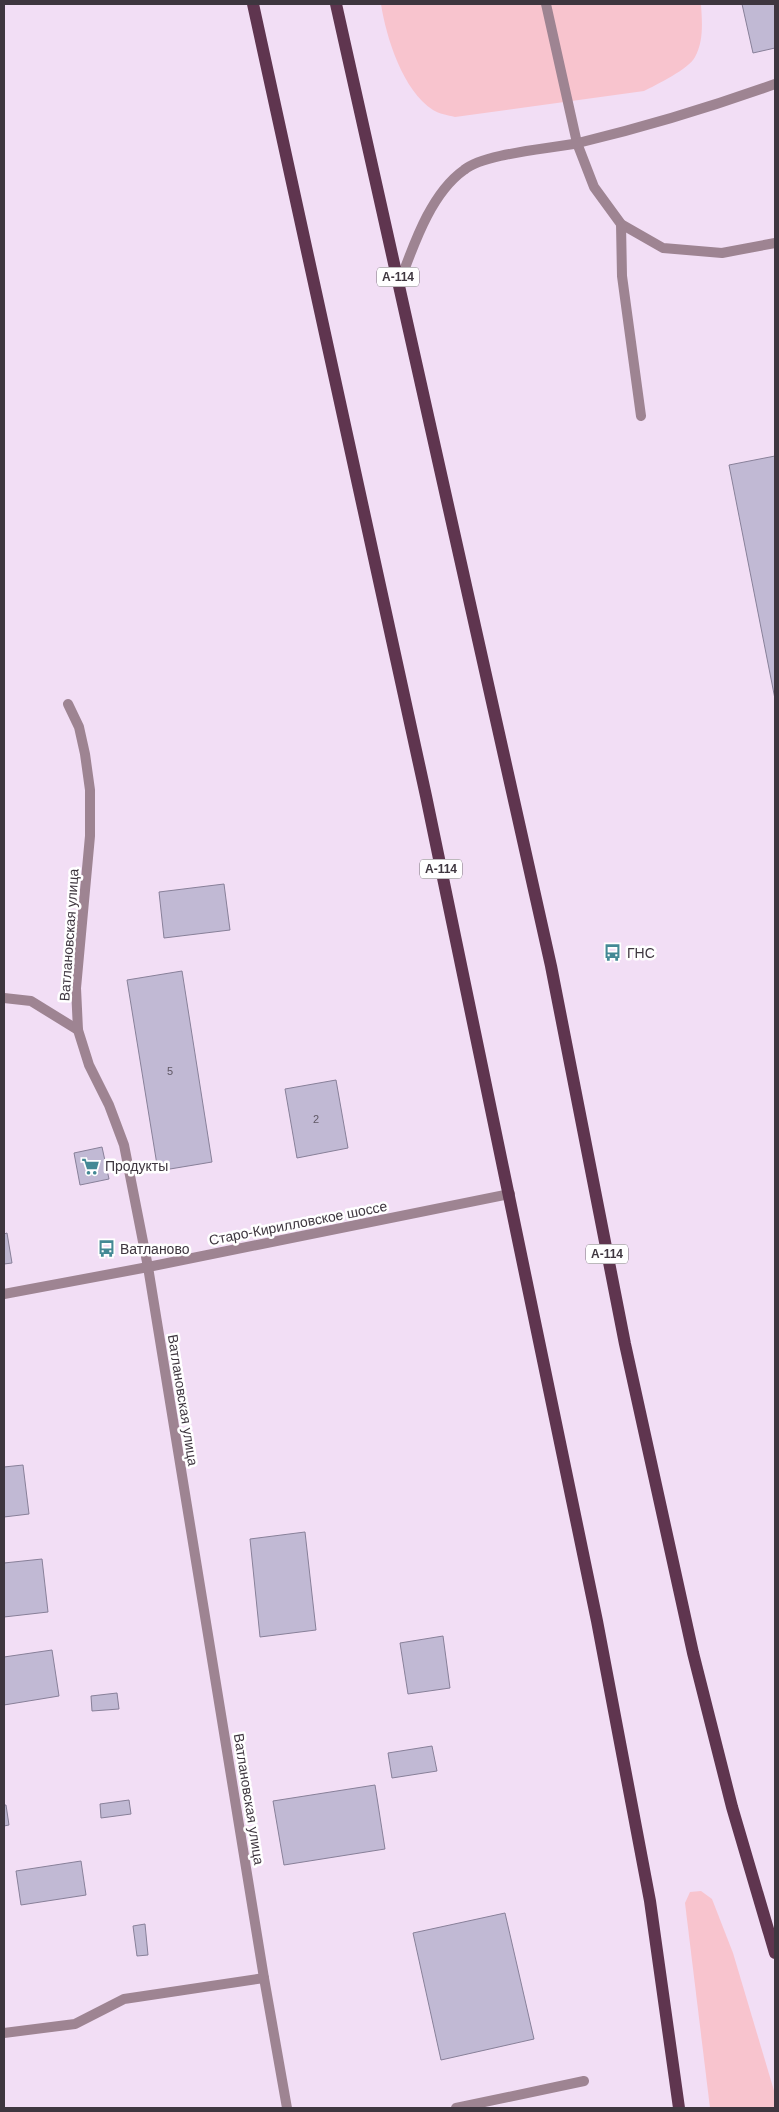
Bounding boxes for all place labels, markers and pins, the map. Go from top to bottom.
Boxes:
bus stop icon: ГНС [603,943,623,963]
place label: ГНС [627,945,655,961]
supermarket icon: Продукты [81,1156,101,1176]
place label: Продукты [105,1158,168,1174]
bus stop icon: Ватланово [96,1239,116,1259]
place label: Ватланово [120,1241,190,1257]

